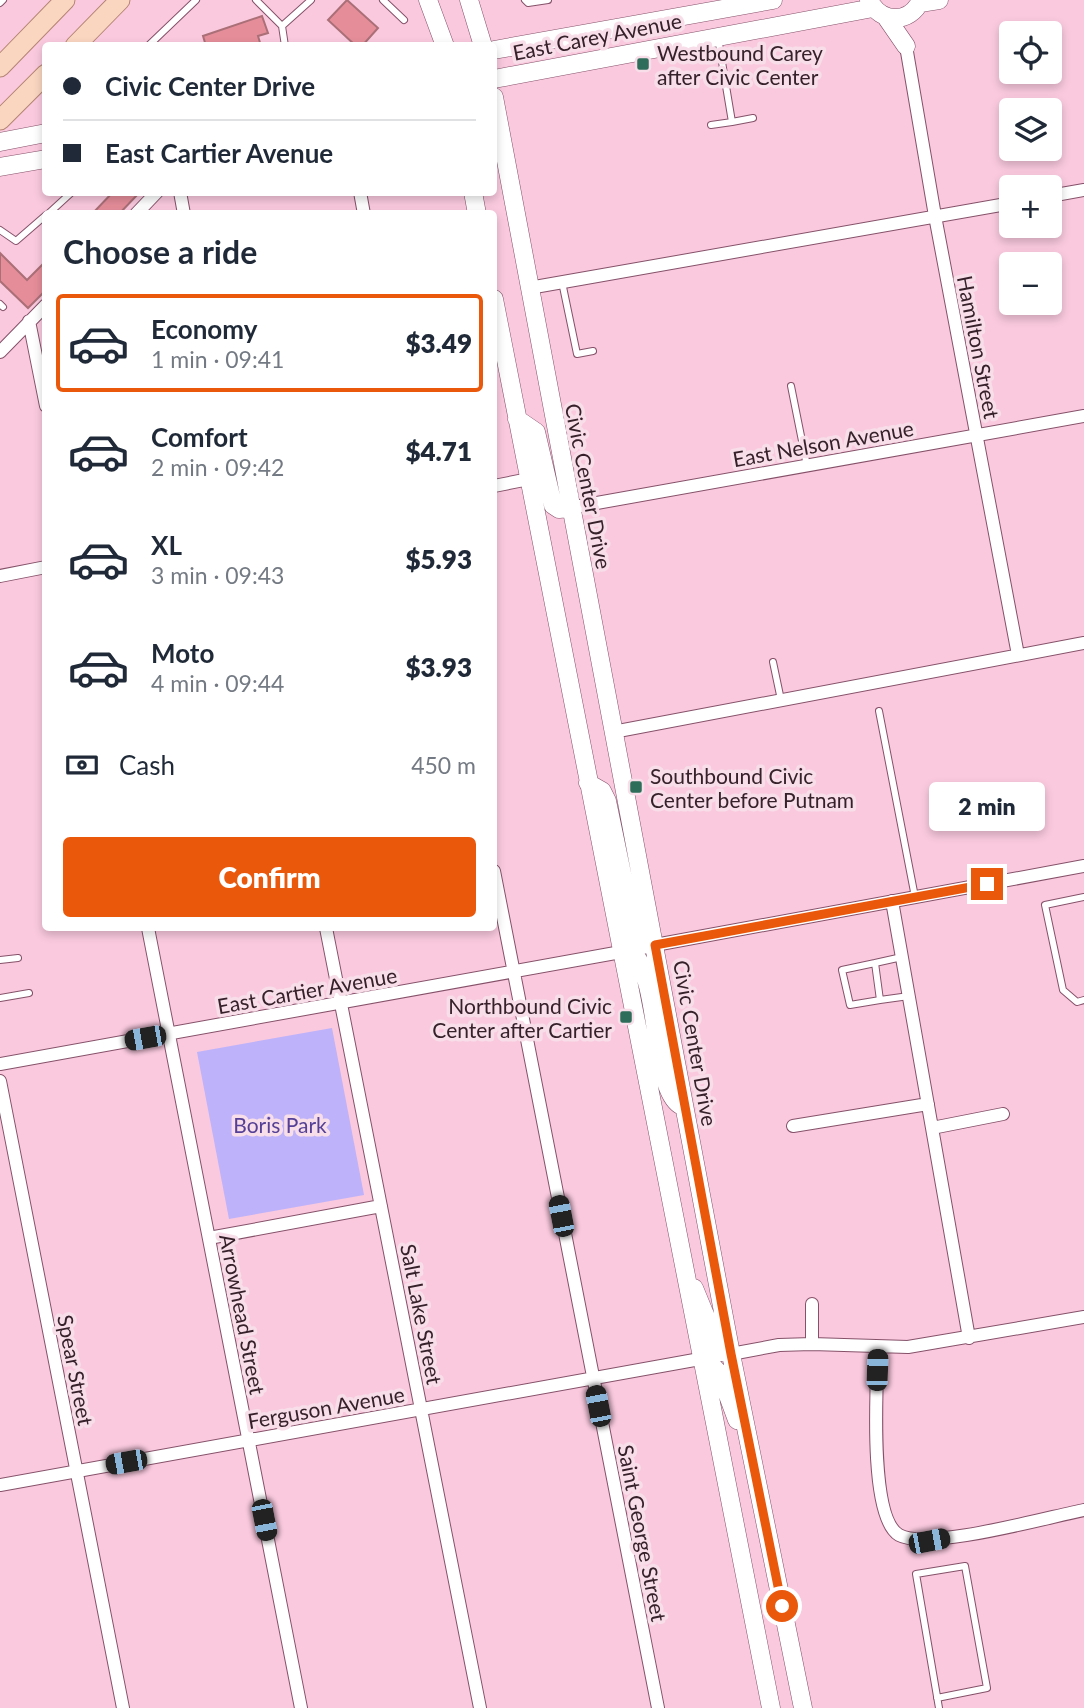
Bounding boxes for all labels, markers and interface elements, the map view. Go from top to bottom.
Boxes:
street label: East Carey Avenue [510,7,684,65]
map controls [999,21,1062,315]
button: locate [999,21,1062,84]
place label: Westbound Carey after Civic Center [657,40,823,89]
marker: Westbound Carey after Civic Center [635,56,651,72]
text: Civic Center Drive [105,70,315,102]
button: layers [999,98,1062,161]
text: East Cartier Avenue [105,137,333,169]
button: + [999,175,1062,238]
text: Choose a ride [63,232,257,271]
button: − [999,252,1062,315]
street label: Hamilton Street [953,273,1005,421]
icon: car [67,312,130,375]
text: Economy [151,313,257,345]
text: $3.49 [405,327,472,359]
text: 1 min · 09:41 [151,345,284,373]
street label: Civic Center Drive [561,401,617,571]
street label: East Nelson Avenue [731,415,915,471]
icon: car [67,420,130,483]
text: Comfort [151,421,248,453]
text: $4.71 [405,435,472,467]
text: 2 min · 09:42 [151,453,284,481]
icon: car [67,528,130,591]
text: XL [151,529,182,561]
text: $5.93 [405,543,472,575]
text: 3 min · 09:43 [151,561,284,589]
icon: car [67,636,130,699]
text: Moto [151,637,214,669]
text: $3.93 [405,651,472,683]
text: 4 min · 09:44 [151,669,284,697]
icon: cash [63,746,101,784]
text: Cash [119,749,175,781]
text: 450 m [411,751,476,779]
place label: Southbound Civic Center before Putnam [650,763,854,812]
marker: Southbound Civic Center before Putnam [628,779,644,795]
callout: 2 min [929,782,1045,832]
text: 2 min [958,792,1016,820]
button: Confirm [63,837,476,917]
route end [971,868,1003,900]
street label: Civic Center Drive [669,958,723,1128]
street label: East Cartier Avenue [215,962,399,1018]
place label: Northbound Civic Center after Cartier [432,993,612,1042]
marker: Northbound Civic Center after Cartier [618,1009,634,1025]
car [123,1024,168,1052]
park label: Boris Park [233,1112,327,1137]
car [547,1193,576,1239]
street label: Arrowhead Street [215,1232,271,1397]
street label: Salt Lake Street [396,1242,448,1387]
street label: Spear Street [53,1312,99,1428]
car [866,1349,889,1391]
street label: Ferguson Avenue [246,1381,406,1433]
car [584,1383,613,1429]
street label: Saint George Street [614,1443,672,1624]
car [104,1448,149,1476]
car [250,1497,279,1543]
car [907,1527,952,1555]
route start [766,1590,798,1622]

